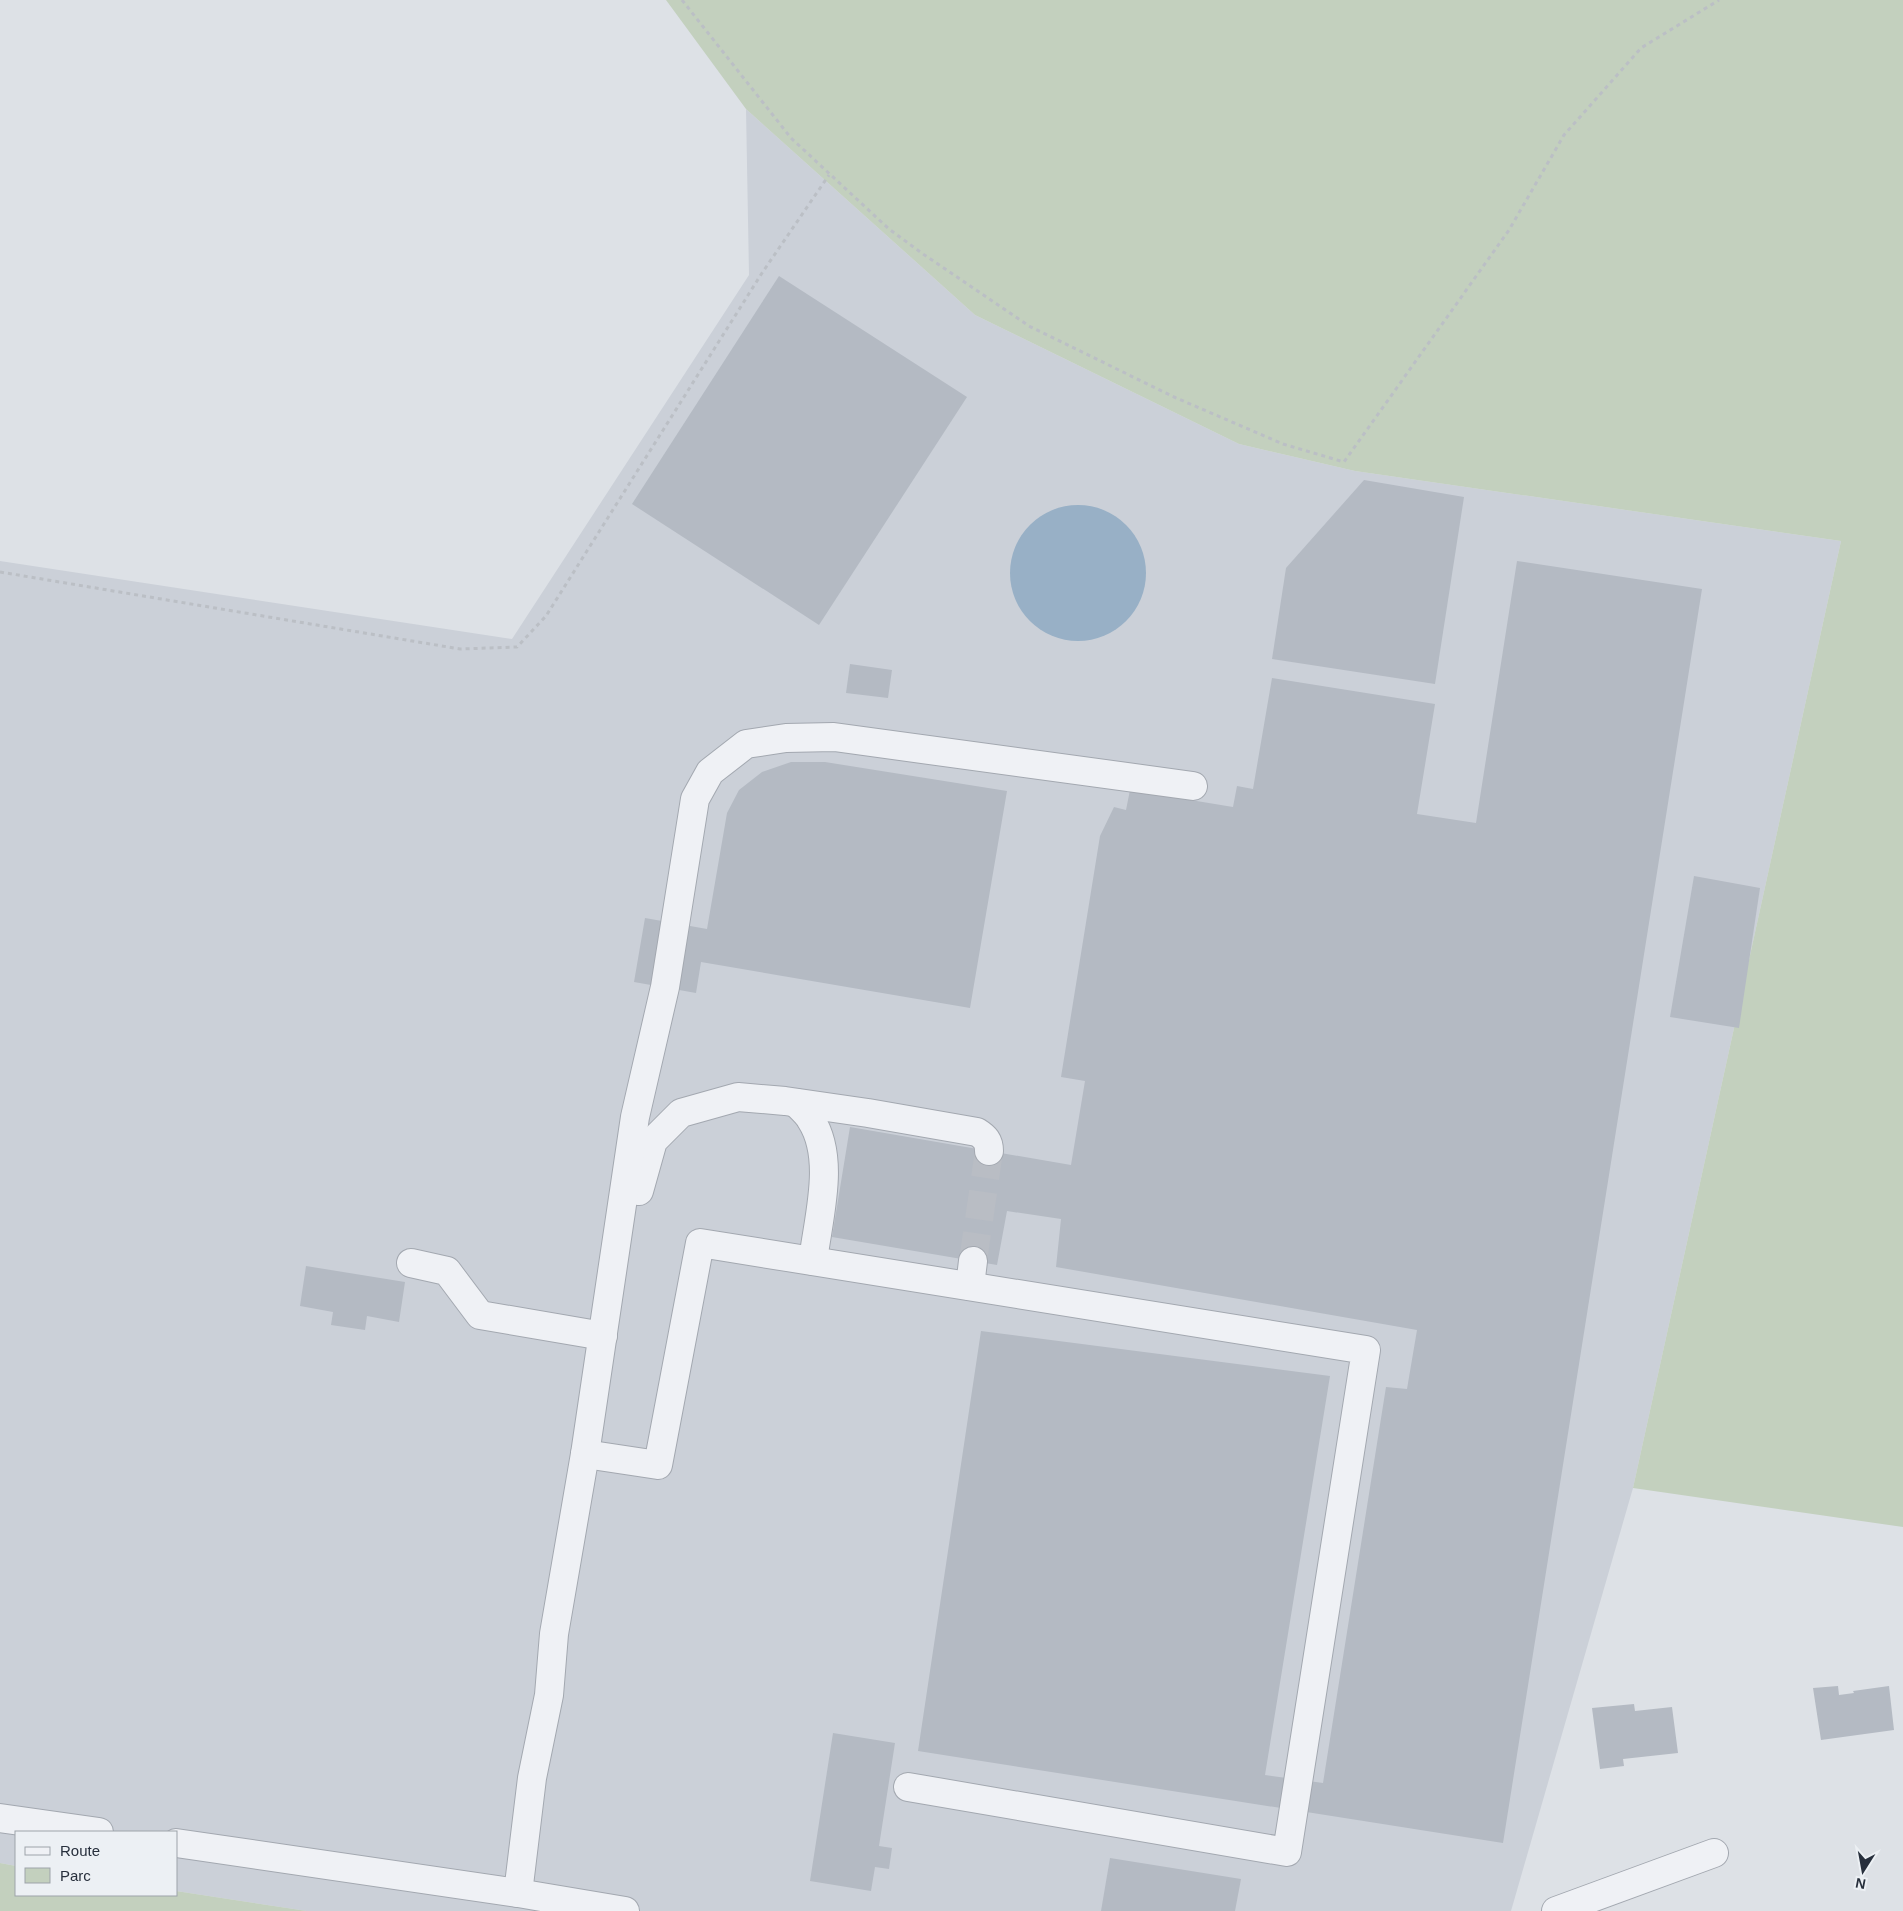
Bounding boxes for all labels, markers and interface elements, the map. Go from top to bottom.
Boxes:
legend [15,1831,178,1896]
text: Route [60,1842,100,1859]
north arrow [1838,1846,1888,1896]
text: Parc [60,1867,91,1884]
text: N [1854,1875,1867,1893]

